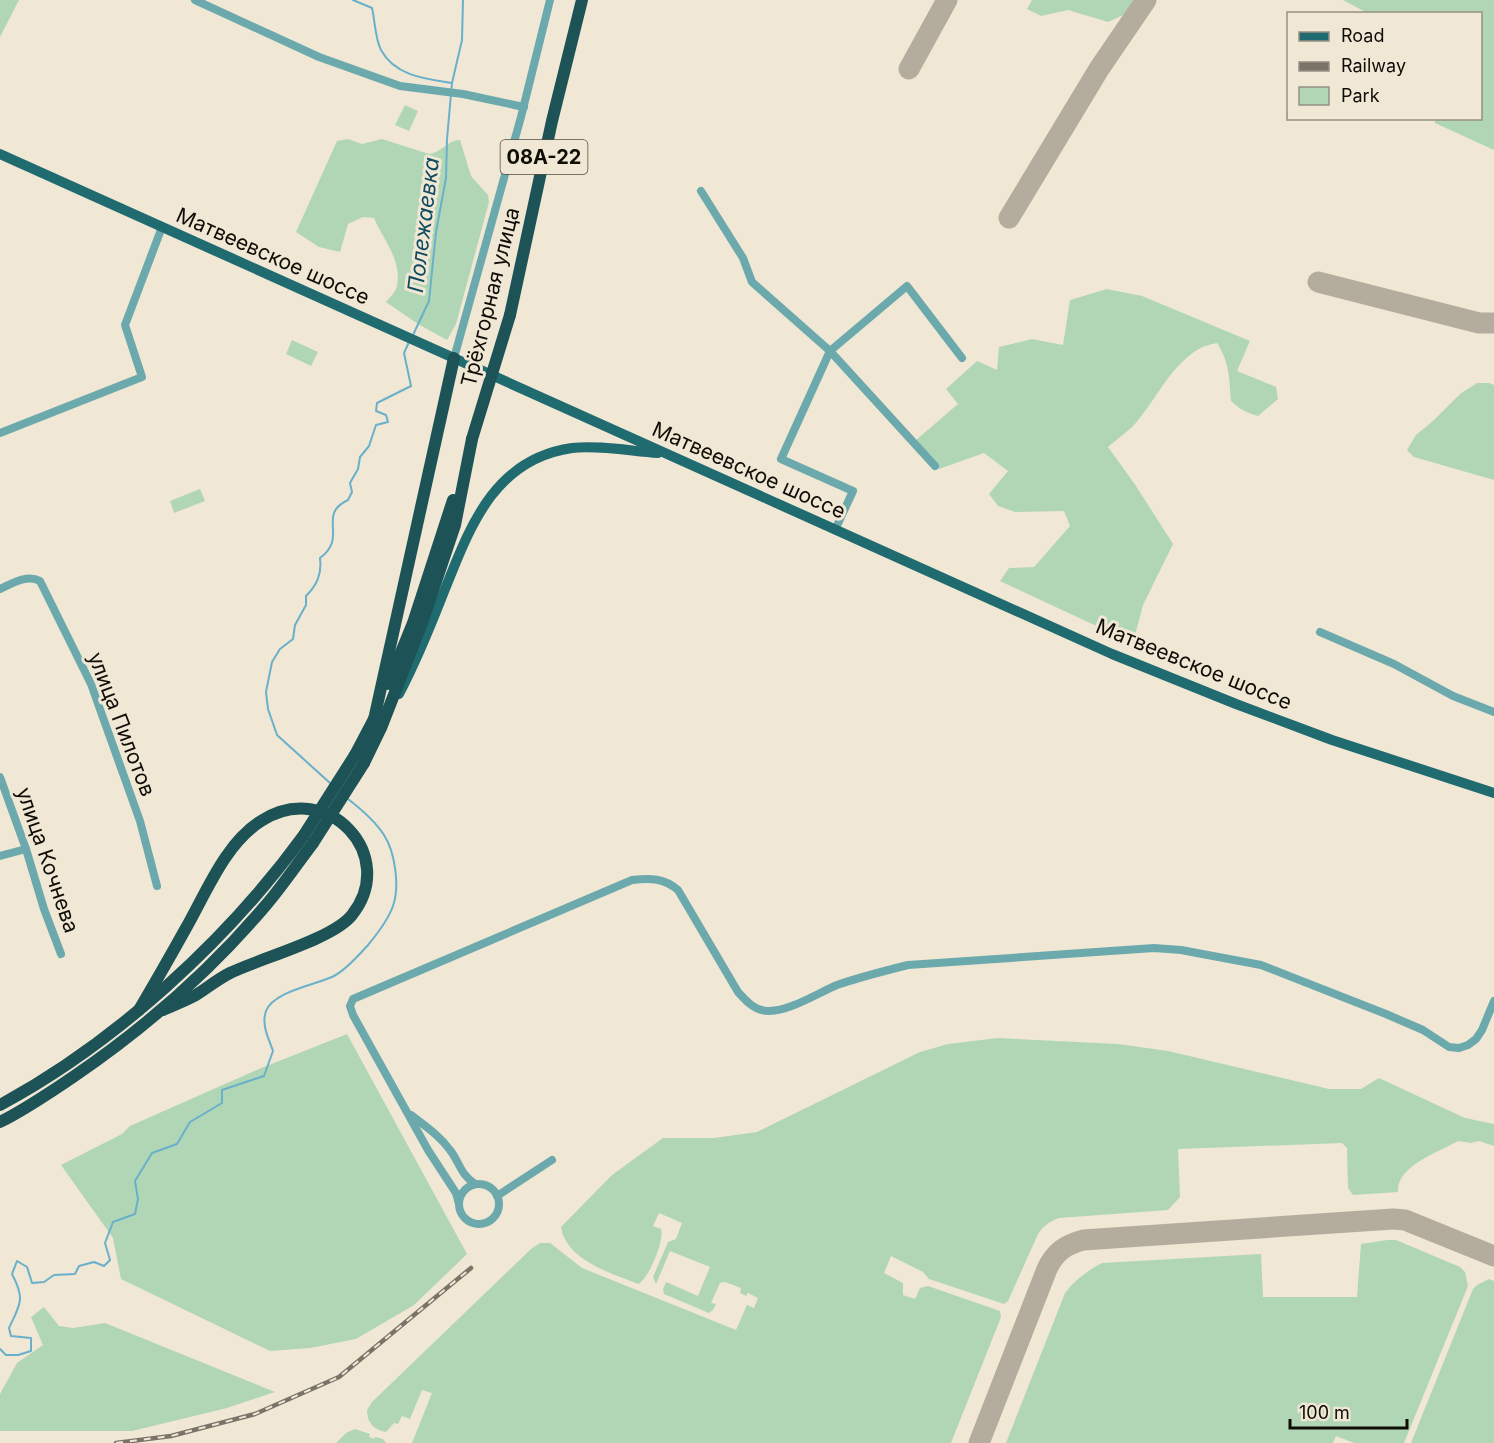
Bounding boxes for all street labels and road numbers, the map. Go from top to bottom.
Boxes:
road number: 08А-22 [500,140,588,174]
street label: Матвеевское шоссе [173,202,373,310]
street label: Трёхгорная улица [456,205,524,389]
street label: Матвеевское шоссе [649,416,849,524]
street label: Матвеевское шоссе [1092,613,1296,715]
street label: улица Пилотов [83,648,161,800]
street label: улица Кочнева [11,784,85,936]

